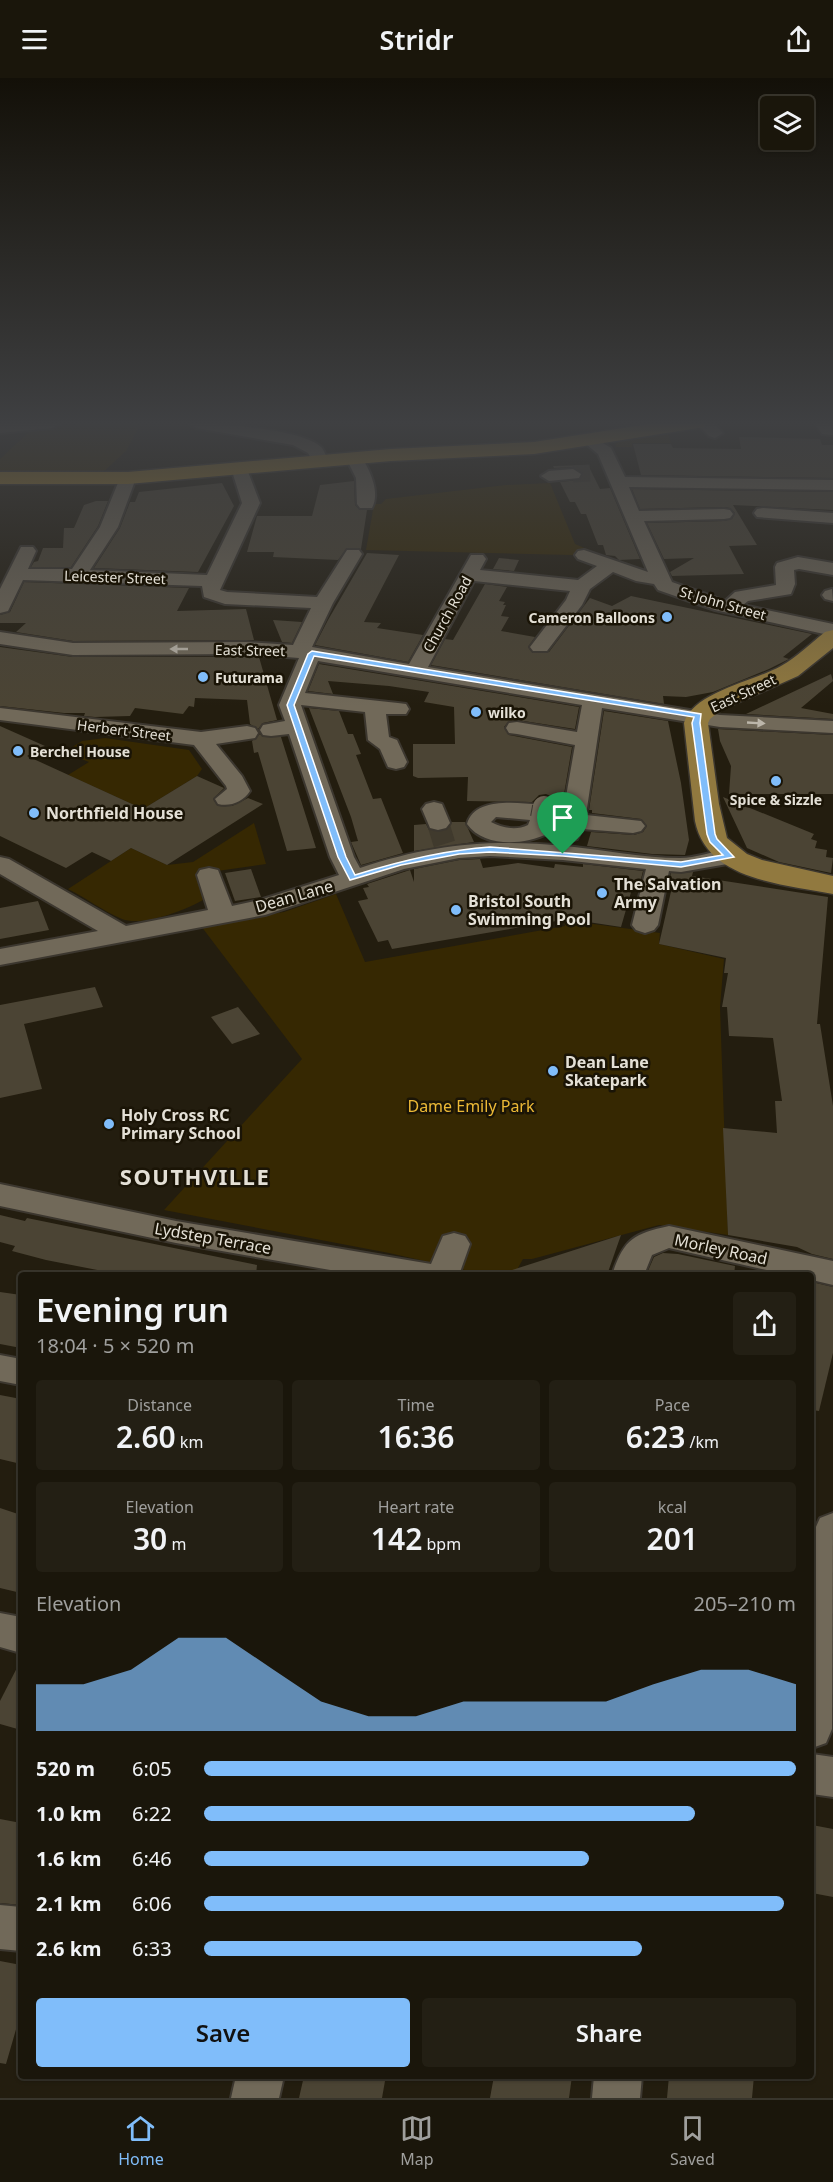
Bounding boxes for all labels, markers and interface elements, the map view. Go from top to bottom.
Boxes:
text: Stridr [380,21,453,58]
icon: menu [18,23,51,56]
icon: share [782,23,815,56]
map controls [760,96,814,150]
button: layers [760,96,814,150]
street label: Leicester Street [64,566,166,588]
street label: Church Road [418,573,476,655]
street label: St John Street [678,582,768,624]
place label: Cameron Balloons [528,608,655,627]
marker: Cameron Balloons [660,610,674,624]
street label: East Street [215,640,285,660]
one-way arrow [169,644,188,654]
place label: Futurama [215,668,283,687]
marker: Futurama [196,670,210,684]
street label: East Street [707,670,779,716]
place label: wilko [488,703,526,722]
marker: wilko [469,705,483,719]
street label: Herbert Street [76,715,172,745]
one-way arrow [747,718,766,727]
place label: Berchel House [30,742,130,761]
marker: Berchel House [11,744,25,758]
marker: Spice & Sizzle [769,774,783,788]
place label: Spice & Sizzle [730,790,822,809]
pin [537,792,588,854]
icon: arrive [546,801,579,834]
place label: Northfield House [46,802,183,824]
marker: Northfield House [27,806,41,820]
place label: The Salvation Army [614,873,721,913]
street label: Dean Lane [253,874,335,918]
marker: The Salvation Army [595,886,609,900]
place label: Bristol South Swimming Pool [468,890,591,930]
marker: Bristol South Swimming Pool [449,903,463,917]
place label: Dean Lane Skatepark [565,1051,649,1091]
marker: Dean Lane Skatepark [546,1064,560,1078]
park label: Dame Emily Park [407,1095,535,1117]
place label: Holy Cross RC Primary School [121,1104,241,1144]
marker: Holy Cross RC Primary School [102,1117,116,1131]
district label: SOUTHVILLE [120,1161,270,1191]
street label: Lydstep Terrace [153,1217,273,1259]
street label: Morley Road [673,1228,769,1270]
text: Evening run [36,1287,229,1332]
button: share [733,1292,796,1355]
text: 18:04 · 5 × 520 m [36,1332,194,1359]
text: Distance [127,1394,192,1416]
text: Time [397,1394,435,1416]
text: Pace [655,1394,690,1416]
text: 2.60 [116,1416,176,1457]
text: 16:36 [378,1416,454,1457]
text: 6:23 [626,1416,685,1457]
text: km [176,1431,203,1453]
text: /km [685,1431,719,1453]
text: Elevation [126,1496,194,1518]
text: Heart rate [378,1496,454,1518]
text: kcal [658,1496,687,1518]
text: 30 [133,1518,167,1559]
text: 142 [371,1518,422,1559]
text: 201 [647,1518,698,1559]
text: m [167,1533,186,1555]
text: bpm [422,1533,461,1555]
text: Elevation [36,1590,121,1617]
text: 205–210 m [693,1590,796,1617]
text: 520 m [36,1755,95,1782]
text: 6:05 [132,1755,172,1782]
text: 1.0 km [36,1800,102,1827]
text: 6:22 [132,1800,172,1827]
text: 1.6 km [36,1845,102,1872]
text: 6:46 [132,1845,172,1872]
text: 2.1 km [36,1890,102,1917]
text: 6:06 [132,1890,172,1917]
text: 2.6 km [36,1935,102,1962]
text: 6:33 [132,1935,172,1962]
button: Save [36,1998,410,2067]
button: Share [422,1998,796,2067]
tab: Home [118,2112,164,2170]
tab: Map [400,2112,434,2170]
tab: Saved [670,2112,715,2170]

